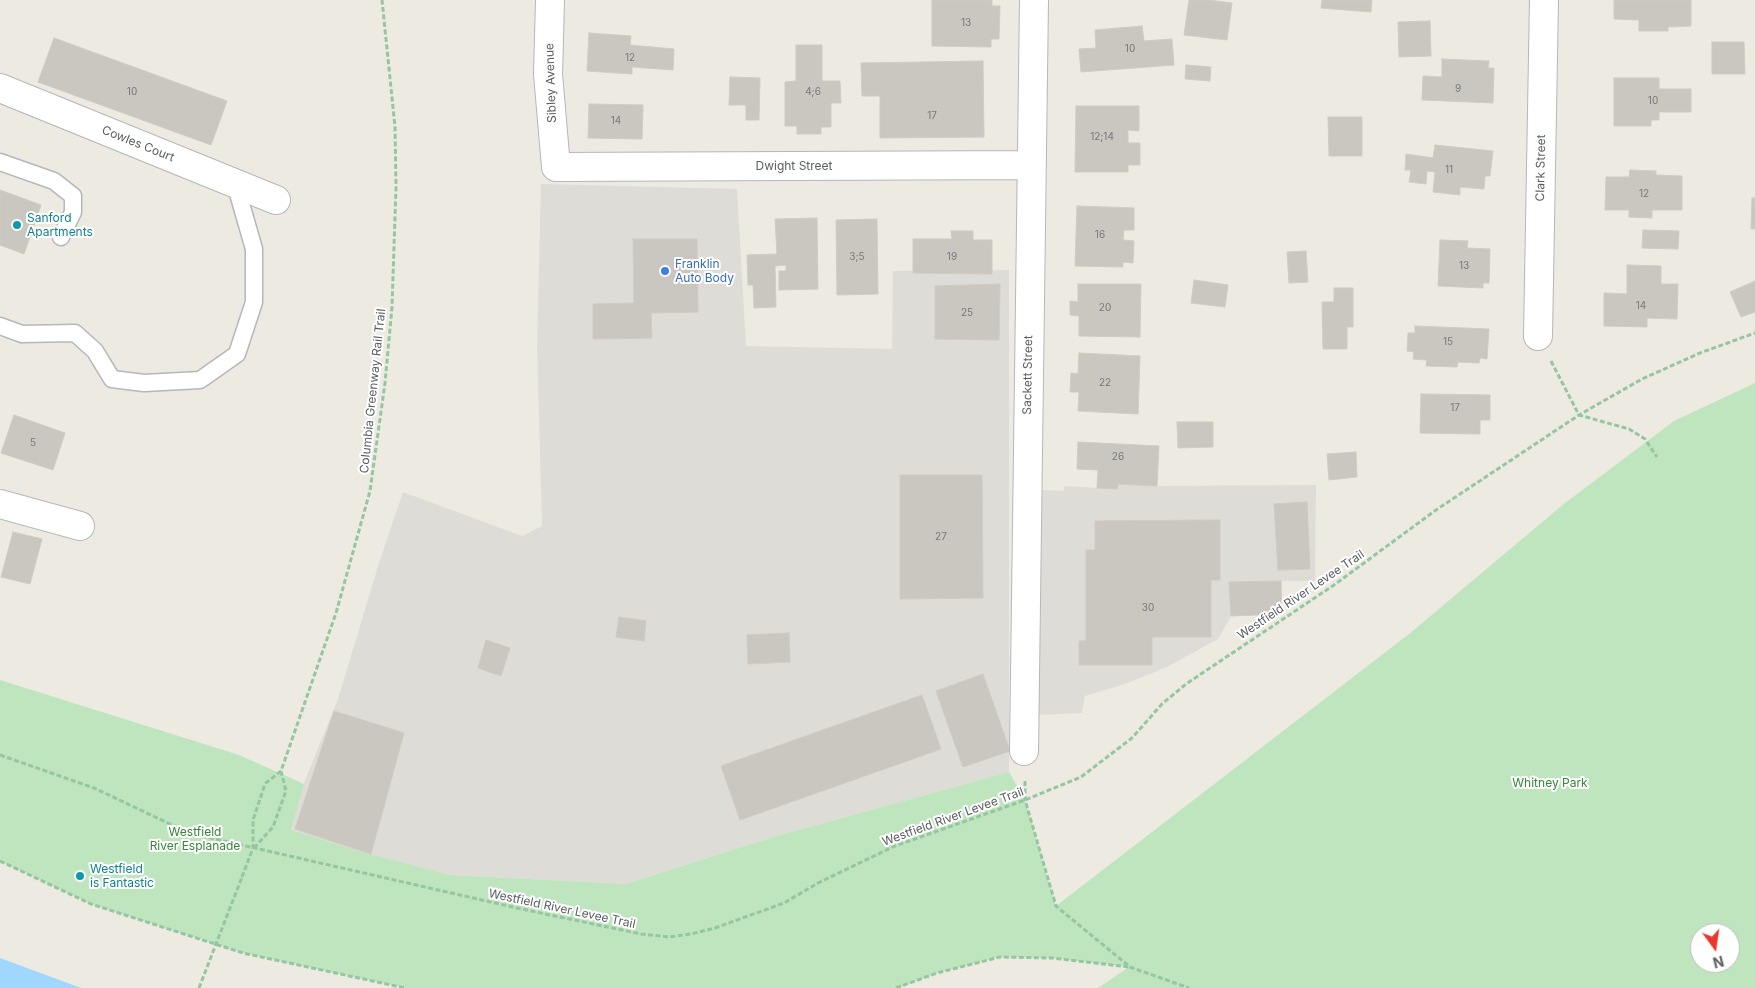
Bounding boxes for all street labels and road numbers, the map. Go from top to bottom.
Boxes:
street label: Sibley Avenue [542,43,560,123]
street label: Cowles Court [100,123,176,165]
street label: Clark Street [1533,134,1549,202]
street label: Dwight Street [755,159,833,173]
street label: Columbia Greenway Rail Trail [357,308,389,474]
street label: Sackett Street [1020,335,1036,415]
street label: Westfield River Levee Trail [1235,547,1367,643]
street label: Westfield River Levee Trail [880,785,1026,849]
street label: Westfield River Levee Trail [487,886,637,932]

